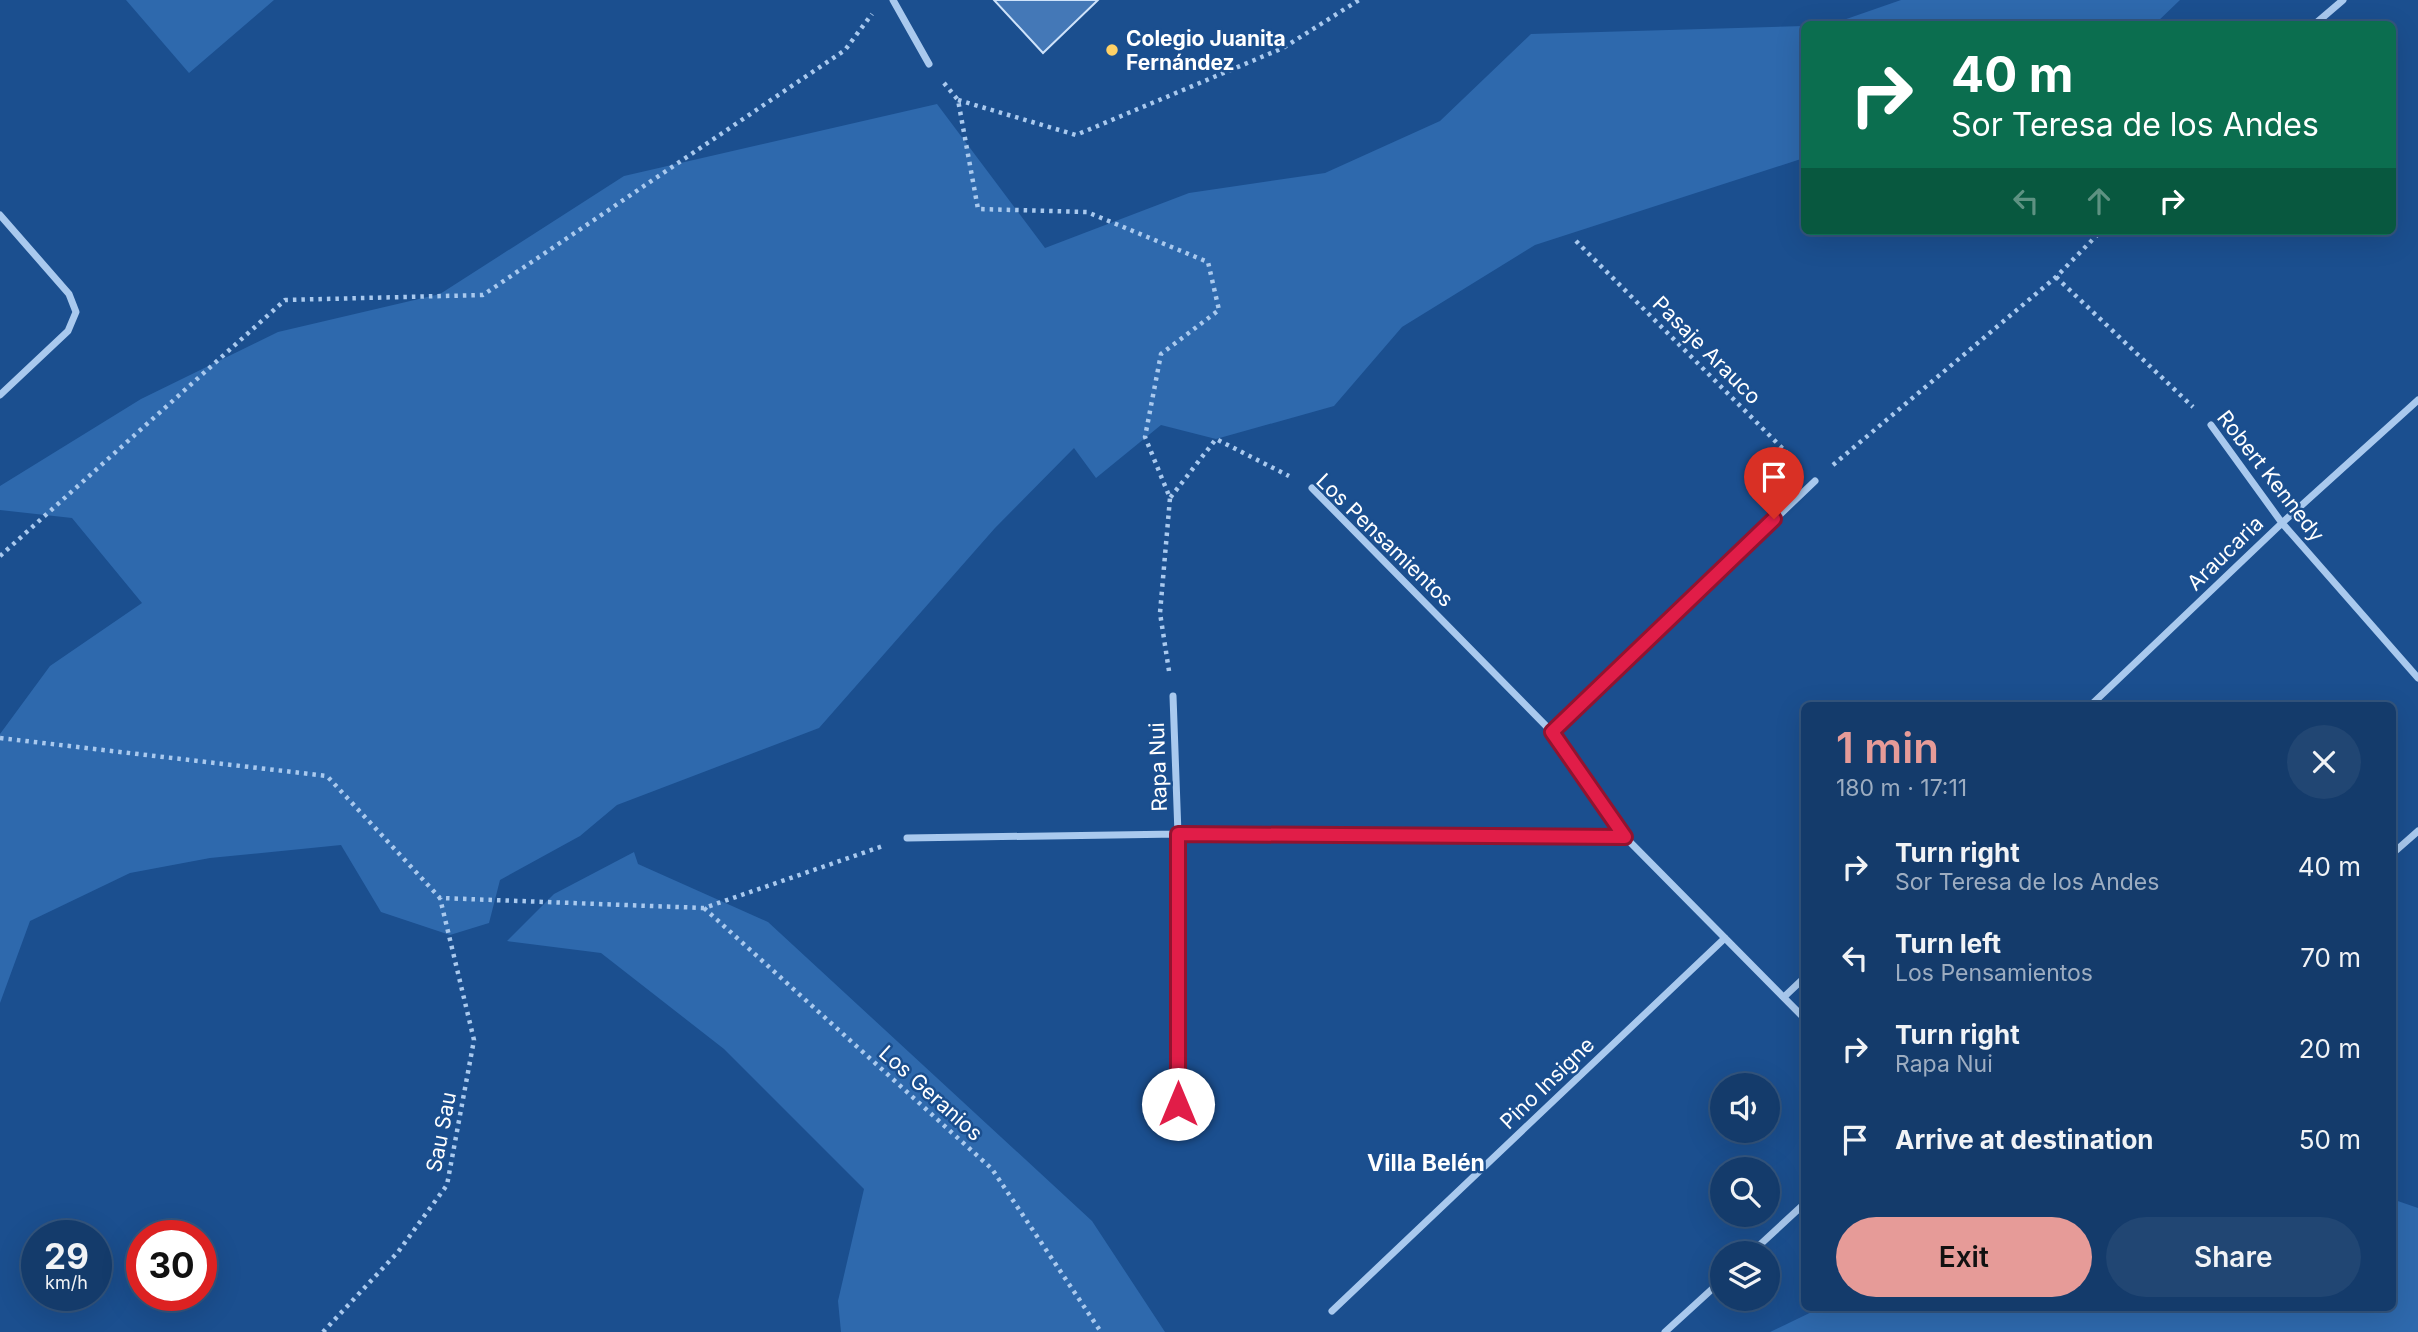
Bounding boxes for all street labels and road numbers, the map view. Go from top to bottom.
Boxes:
street label: Pasaje Arauco [1648,291,1766,409]
street label: Robert Kennedy [2212,406,2330,547]
street label: Los Pensamientos [1311,468,1459,612]
street label: Araucaria [2182,511,2268,595]
street label: Rapa Nui [1144,722,1172,812]
street label: Pino Insigne [1495,1032,1599,1134]
street label: Los Geranios [874,1040,988,1146]
street label: Sau Sau [421,1090,461,1174]

